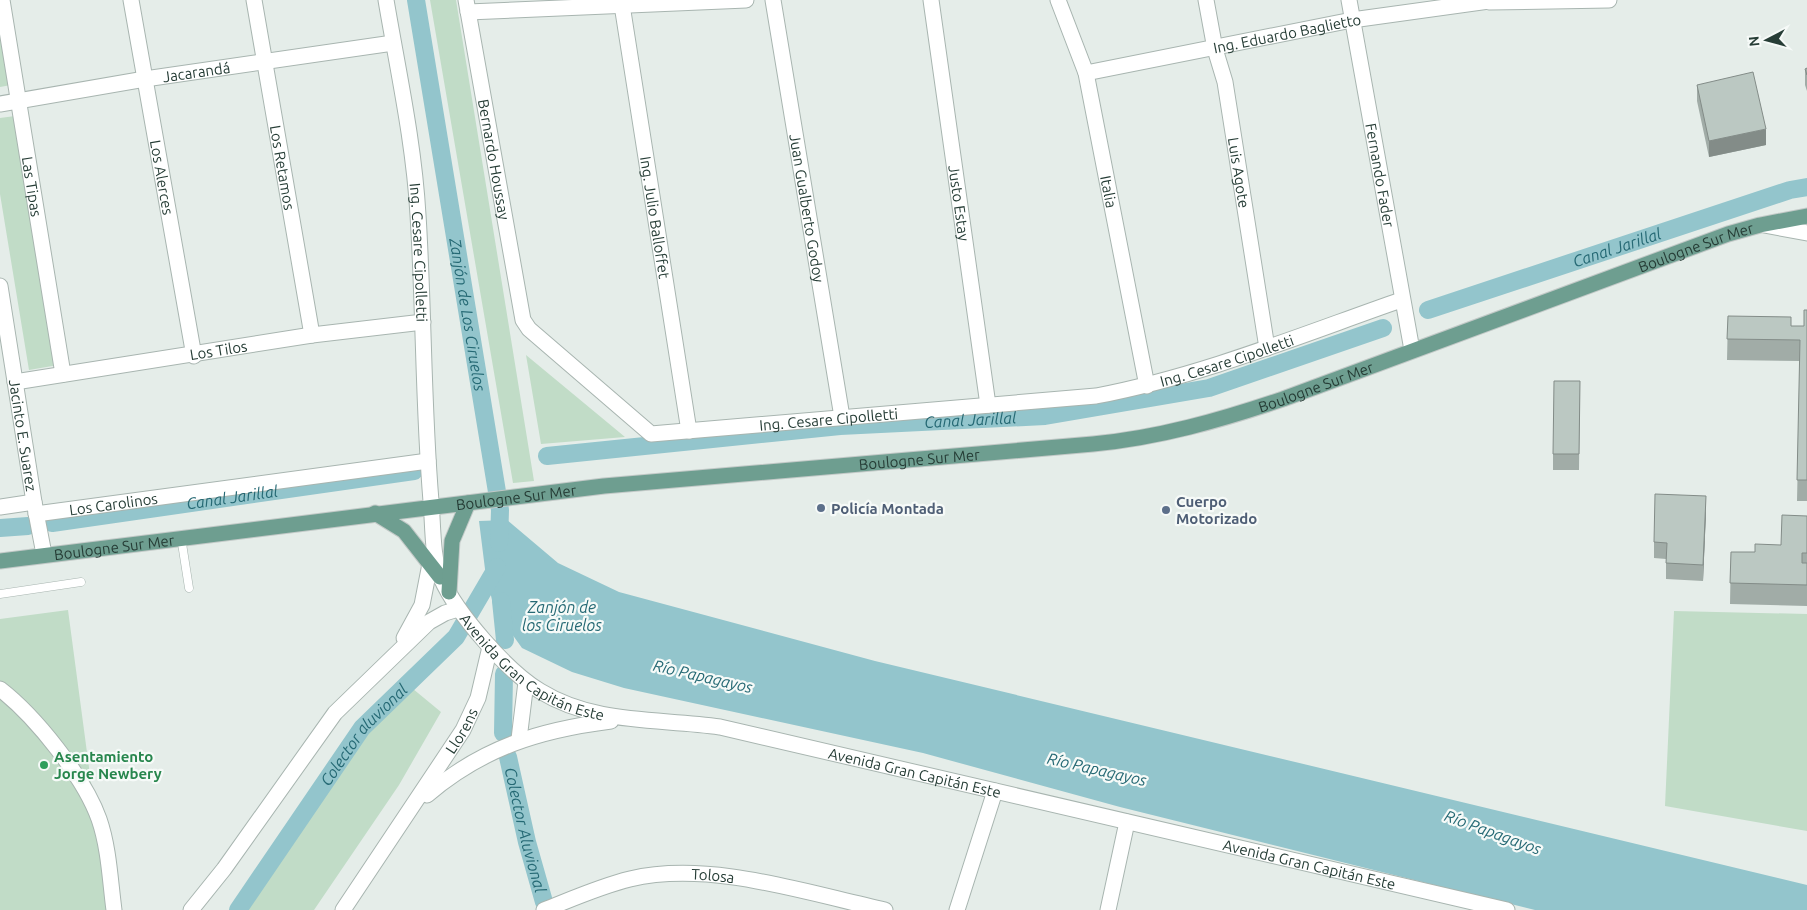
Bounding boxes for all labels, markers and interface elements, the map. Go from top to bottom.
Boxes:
street label: Ing. Eduardo Baglietto [1212,10,1362,56]
north arrow [1742,15,1792,65]
text: N [1746,35,1763,47]
street label: Jacarandá [161,58,231,85]
street label: Bernardo Houssay [475,98,513,221]
street label: Fernando Fader [1363,122,1398,229]
street label: Los Retamos [267,124,299,211]
street label: Juan Gualberto Godoy [787,133,828,284]
street label: Luis Agote [1225,136,1253,209]
street label: Los Alerces [147,138,177,216]
street label: Las Tipas [19,155,46,218]
street label: Ing. Julio Balloffet [637,155,673,280]
street label: Justo Estay [946,164,973,242]
street label: Italia [1098,174,1121,209]
street label: Ing. Cesare Cipolletti [407,182,431,322]
street label: Boulogne Sur Mer [1636,219,1755,275]
water label: Canal Jarillal [1570,224,1664,270]
water label: Zanjón de Los Ciruelos [446,236,489,393]
street label: Ing. Cesare Cipolletti [1158,331,1296,389]
street label: Los Tilos [189,337,248,363]
street label: Boulogne Sur Mer [1256,358,1376,415]
street label: Jacinto E. Suarez [6,378,41,492]
street label: Ing. Cesare Cipolletti [758,404,899,433]
water label: Canal Jarillal [924,408,1017,431]
street label: Boulogne Sur Mer [858,445,981,473]
street label: Boulogne Sur Mer [455,481,578,513]
water label: Canal Jarillal [185,482,280,513]
street label: Los Carolinos [68,489,159,518]
place label: Cuerpo Motorizado [1176,493,1257,527]
place label: Policía Montada [831,500,944,517]
marker: Policía Montada [815,502,827,514]
marker: Cuerpo Motorizado [1160,504,1172,516]
street label: Boulogne Sur Mer [53,531,176,563]
water label: Zanjón de los Ciruelos [522,598,602,634]
street label: Avenida Gran Capitán Este [457,610,606,723]
water label: Río Papagayos [652,656,755,696]
water label: Colector aluvional [316,680,411,789]
street label: Llorens [441,705,481,756]
street label: Avenida Gran Capitán Este [827,744,1003,801]
place label: Asentamiento Jorge Newbery [54,748,162,782]
water label: Río Papagayos [1046,749,1149,789]
marker: Asentamiento Jorge Newbery [38,759,50,771]
water label: Colector Aluvional [502,766,550,895]
water label: Río Papagayos [1442,806,1544,858]
street label: Avenida Gran Capitán Este [1221,836,1397,892]
street label: Tolosa [691,865,736,886]

